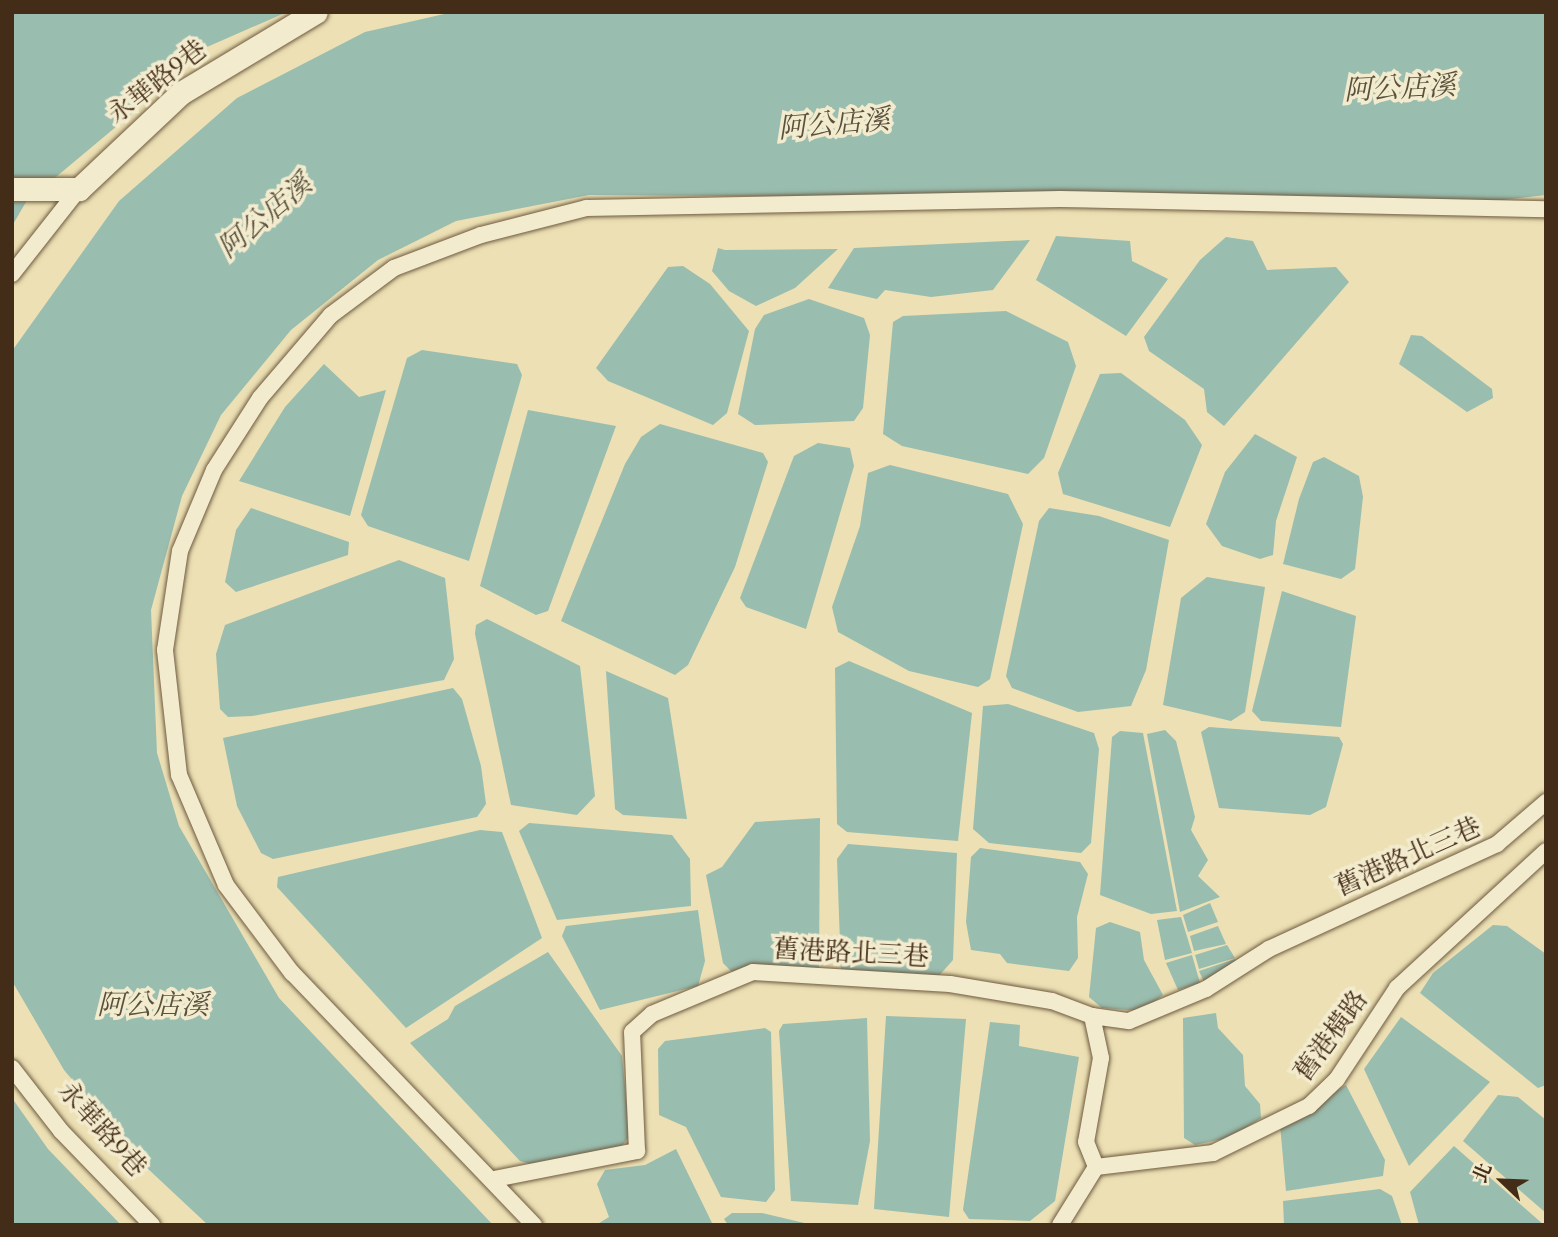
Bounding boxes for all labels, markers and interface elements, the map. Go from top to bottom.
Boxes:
street label: 永華路9巷 [101,34,213,130]
water label: 阿公店溪 [1343,68,1457,108]
water label: 阿公店溪 [777,102,891,146]
water label: 阿公店溪 [211,167,319,265]
street label: 舊港路北三巷 [1330,811,1486,903]
street label: 舊港路北三巷 [772,933,930,973]
street label: 舊港橫路 [1288,985,1374,1087]
water label: 阿公店溪 [97,988,209,1022]
street label: 永華路9巷 [51,1075,153,1183]
north arrow [1467,1146,1537,1216]
text: 北 [1467,1159,1498,1187]

